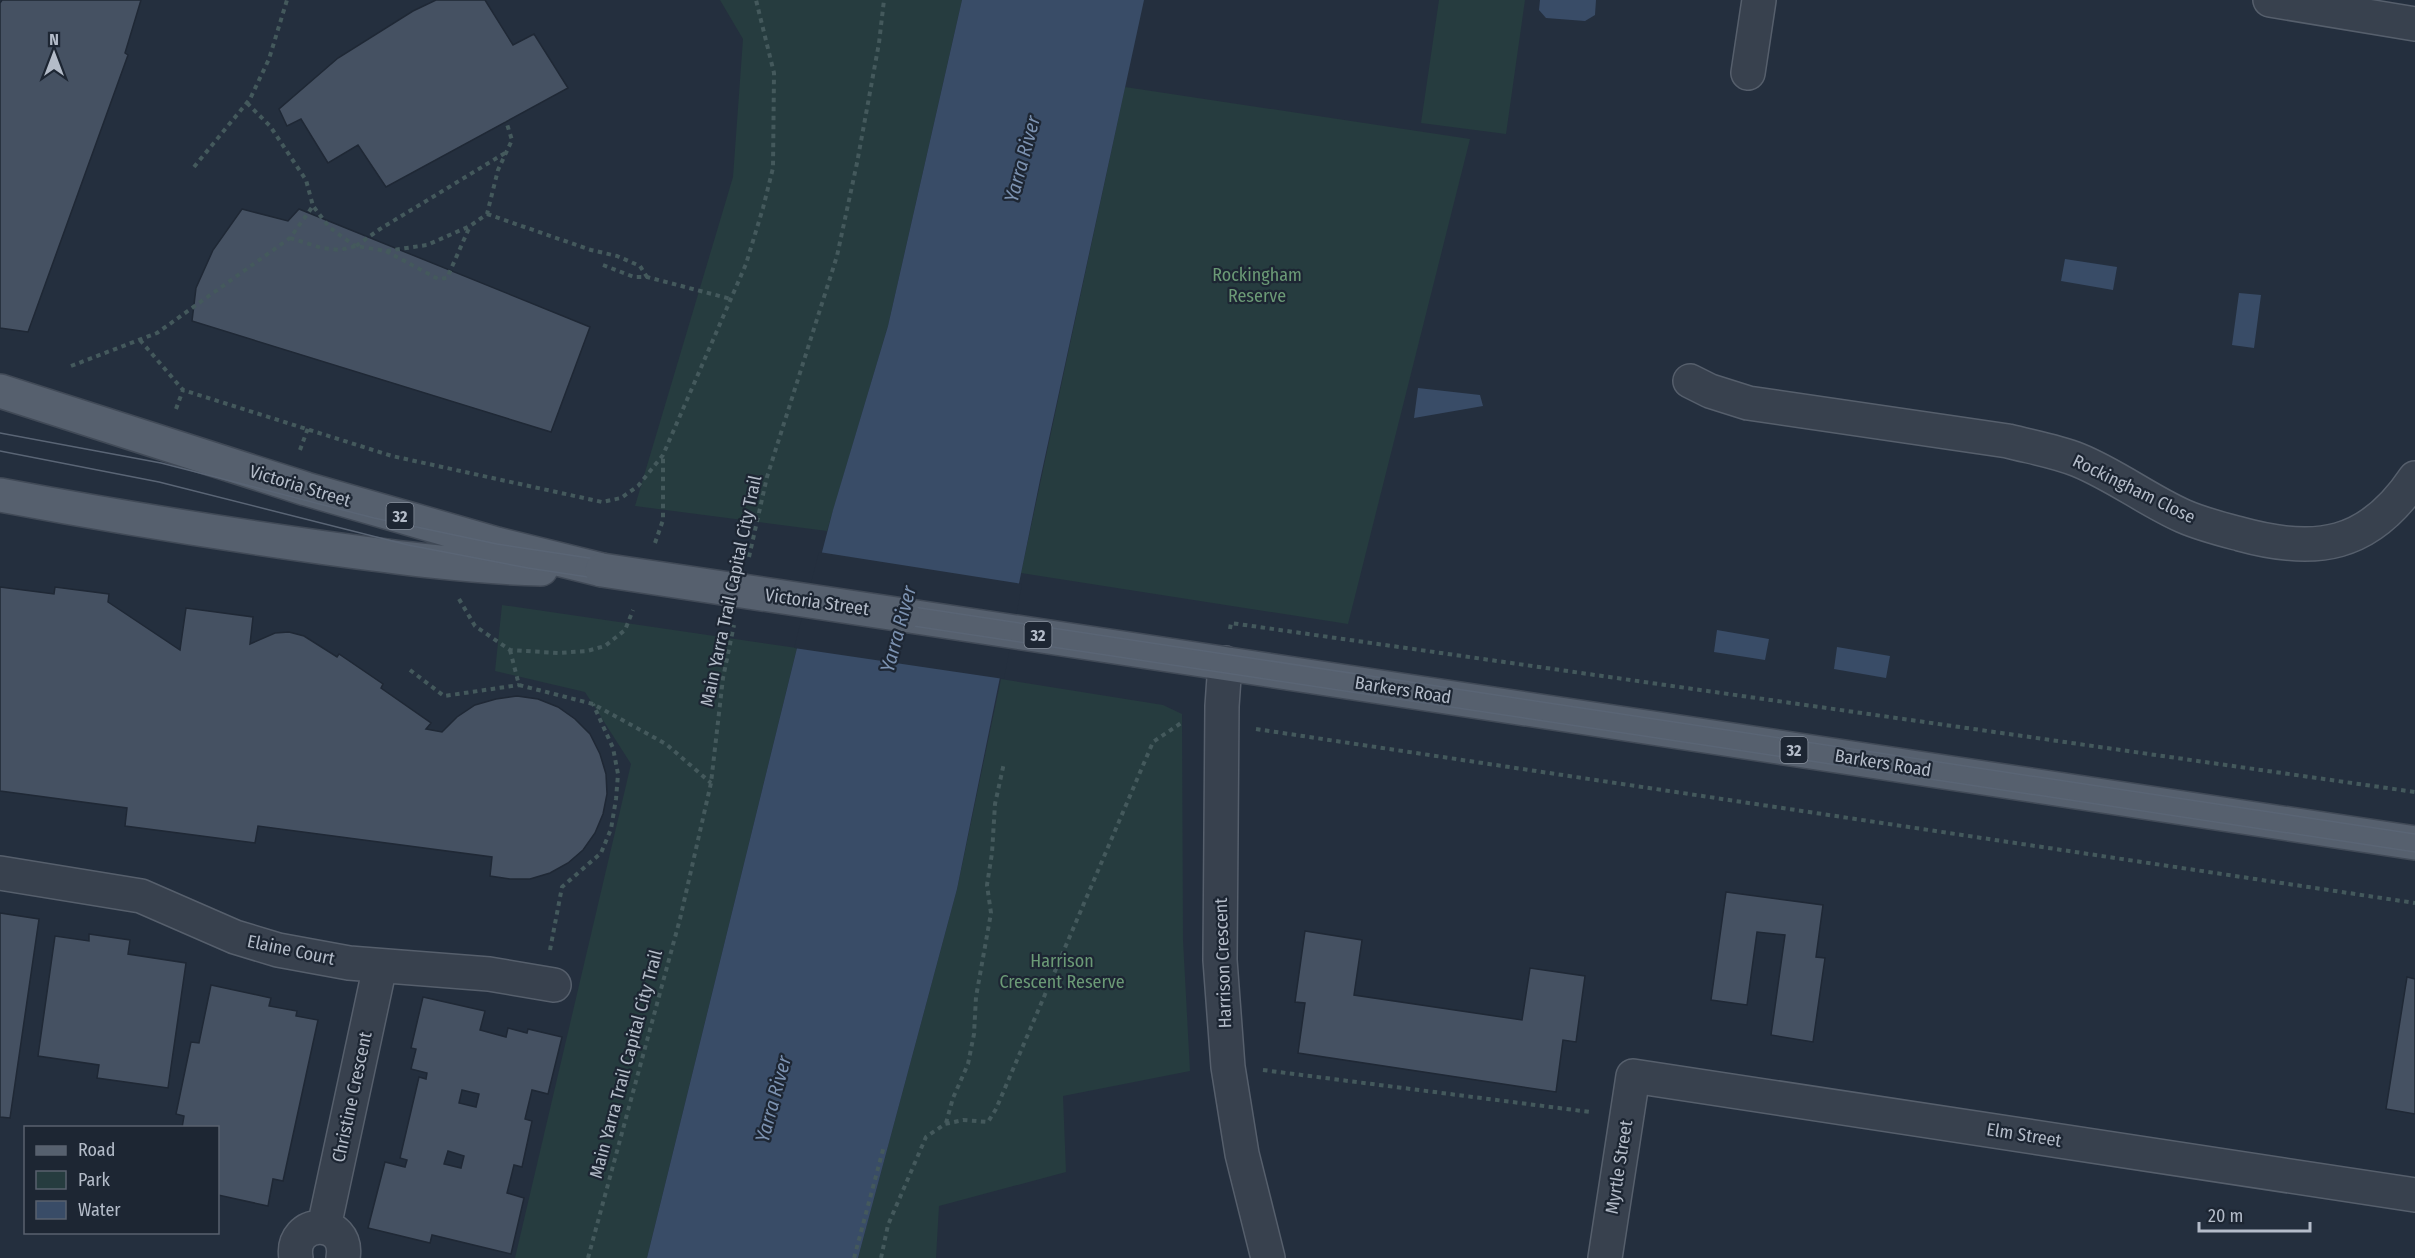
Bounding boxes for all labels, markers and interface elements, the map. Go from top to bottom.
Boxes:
north arrow [24,24,84,84]
text: N [49,30,59,49]
water label: Yarra River [999,112,1045,205]
park label: Rockingham Reserve [1212,264,1302,307]
street label: Rockingham Close [2069,450,2199,528]
street label: Victoria Street [247,460,353,512]
street label: Main Yarra Trail Capital City Trail [696,473,766,709]
road number: 32 [386,503,414,529]
water label: Yarra River [875,582,921,675]
street label: Victoria Street [764,584,870,620]
road number: 32 [1024,622,1052,648]
street label: Barkers Road [1353,672,1453,708]
road number: 32 [1780,737,1808,763]
street label: Barkers Road [1833,745,1933,781]
street label: Harrison Crescent [1210,897,1236,1029]
street label: Elaine Court [245,930,337,970]
street label: Main Yarra Trail Capital City Trail [585,947,667,1181]
park label: Harrison Crescent Reserve [999,950,1125,993]
street label: Christine Crescent [327,1030,377,1164]
water label: Yarra River [750,1052,796,1145]
street label: Myrtle Street [1601,1118,1637,1216]
street label: Elm Street [1985,1118,2063,1152]
legend [24,1126,219,1234]
text: Road [78,1139,115,1161]
text: Park [78,1169,111,1191]
scale bar [2199,1195,2310,1233]
text: Water [78,1199,121,1221]
text: 20 m [2208,1205,2243,1227]

